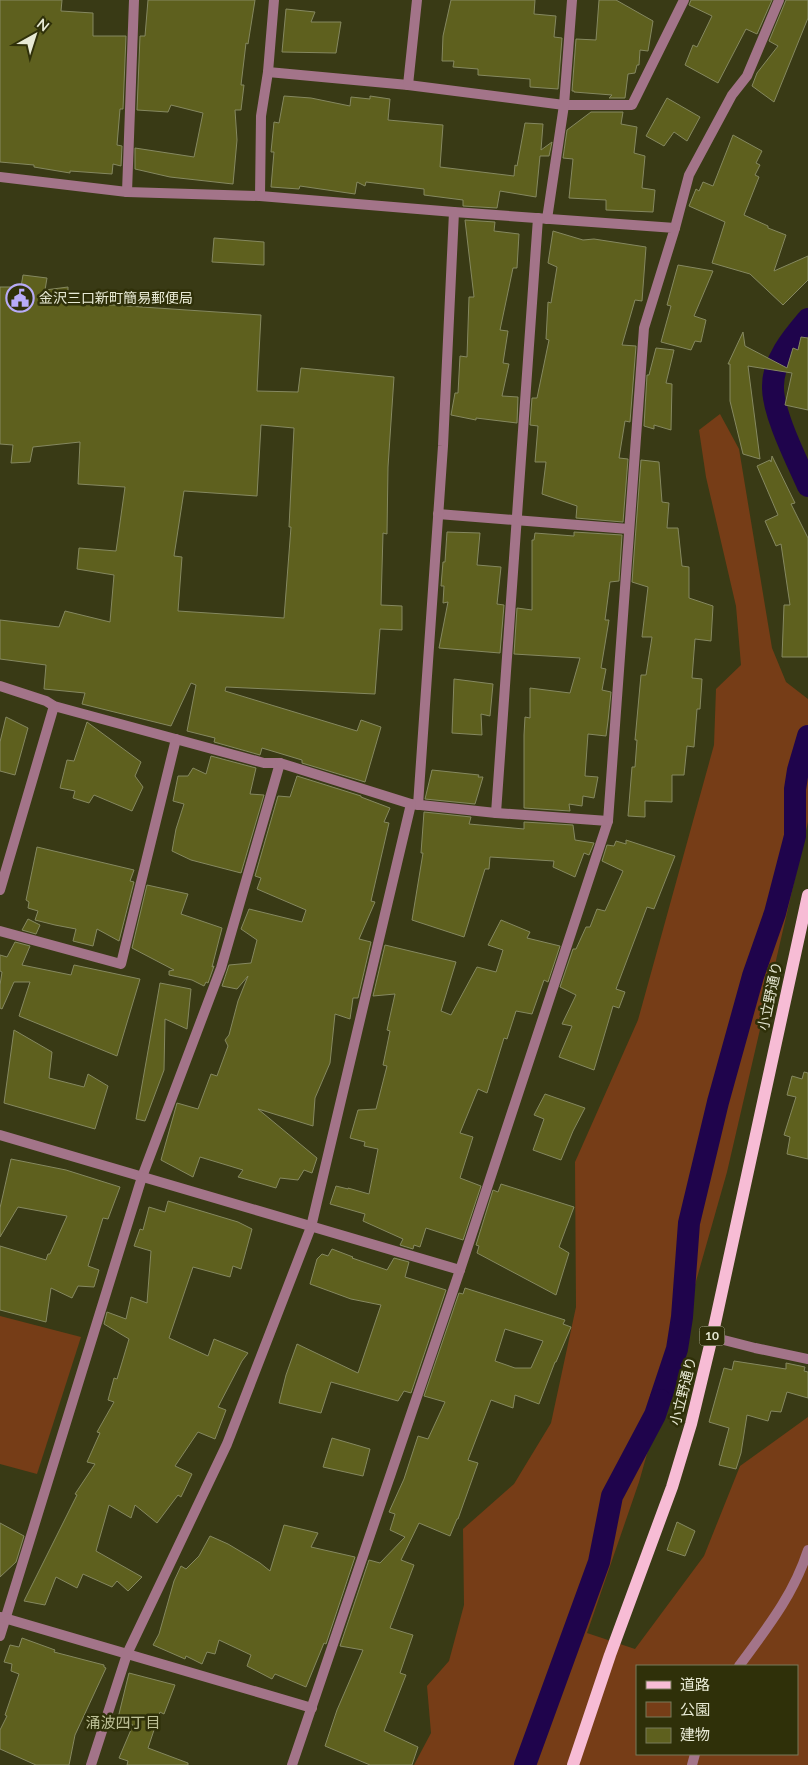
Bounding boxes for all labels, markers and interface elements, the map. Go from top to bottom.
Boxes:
north arrow [10,10,60,60]
text: N [34,15,53,35]
public building icon: 金沢三口新町簡易郵便局 [5,283,35,313]
place label: 金沢三口新町簡易郵便局 [39,289,193,306]
street label: 小立野通り [754,960,785,1032]
road number: 10 [700,1326,724,1345]
street label: 小立野通り [666,1355,699,1427]
legend [636,1665,798,1755]
text: 道路 [680,1675,710,1693]
text: 公園 [680,1700,710,1718]
district label: 涌波四丁目 [85,1713,161,1731]
text: 建物 [680,1725,710,1743]

